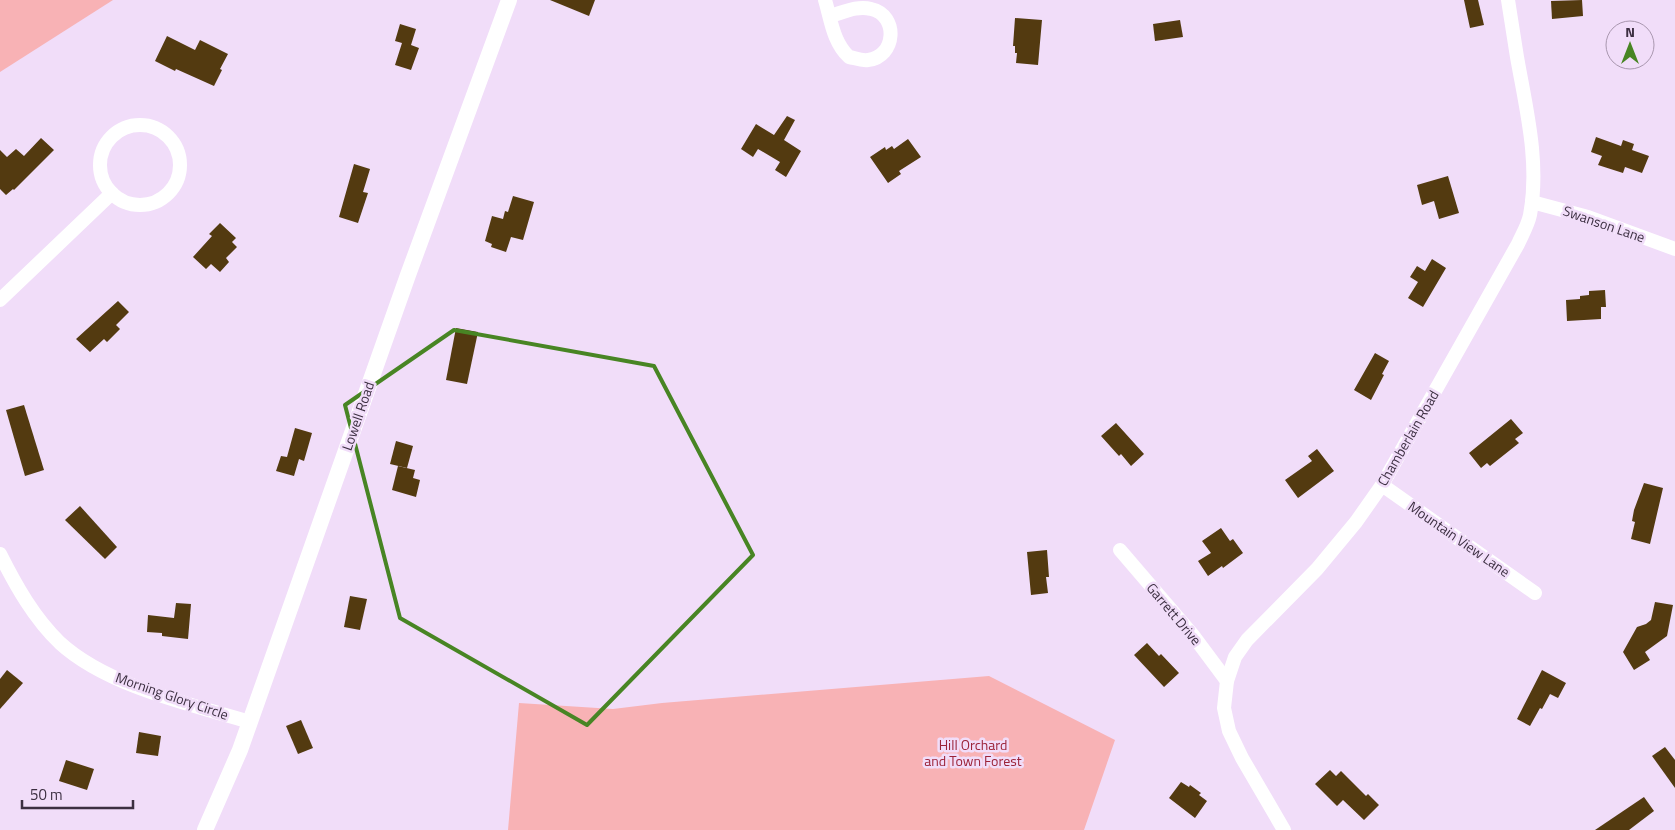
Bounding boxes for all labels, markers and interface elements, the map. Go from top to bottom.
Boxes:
north arrow [1605,20,1655,70]
text: N [1625,21,1635,42]
street label: Swanson Lane [1560,200,1648,247]
street label: Lowell Road [336,379,379,453]
street label: Chamberlain Road [1372,386,1444,489]
street label: Mountain View Lane [1404,496,1514,582]
street label: Garrett Drive [1142,578,1207,649]
street label: Morning Glory Circle [113,666,231,725]
park label: Hill Orchard and Town Forest [924,734,1022,771]
scale bar [22,778,134,810]
text: 50 m [30,783,63,806]

